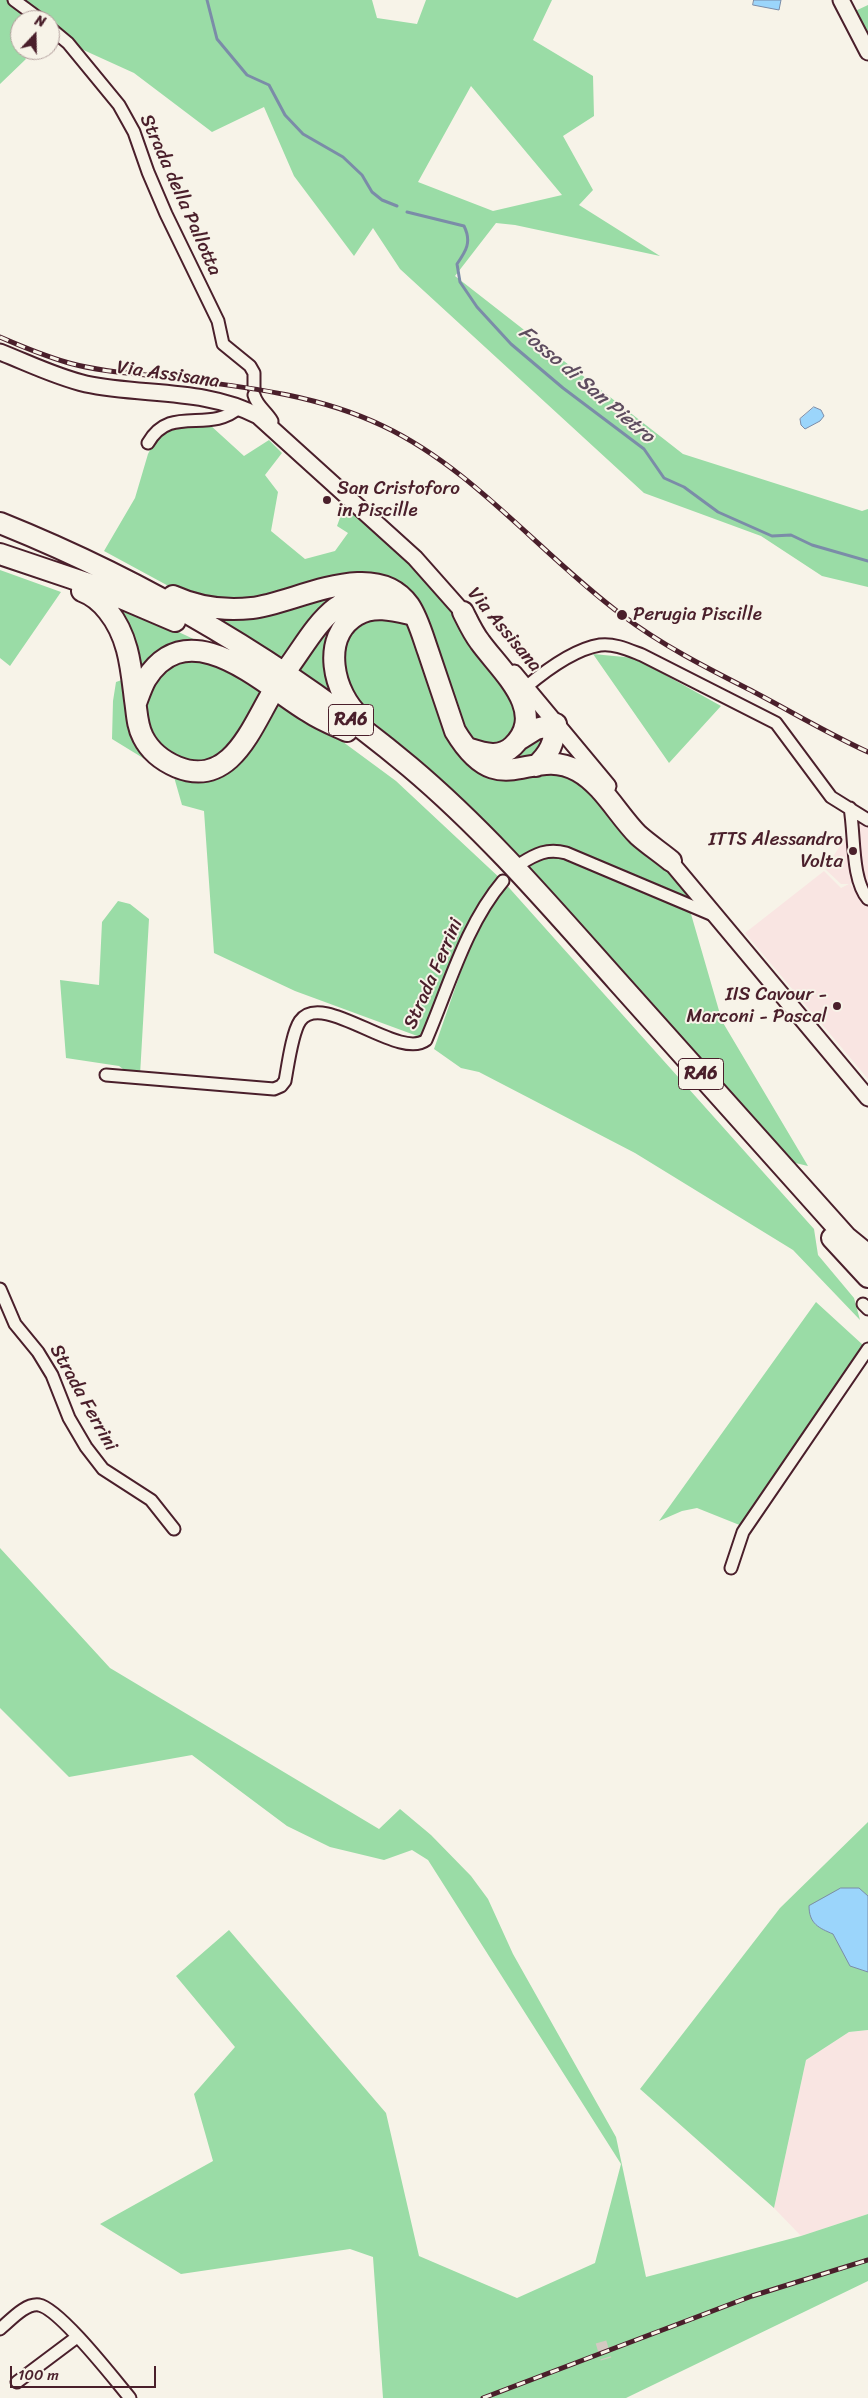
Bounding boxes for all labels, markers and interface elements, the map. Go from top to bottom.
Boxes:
text: N [31,8,49,35]
north arrow [10,10,60,60]
street label: Strada della Pallotta [134,111,226,279]
water label: Fosso di San Pietro [513,321,659,449]
street label: Via Assisana [115,357,221,393]
place label: San Cristoforo in Piscille [337,478,460,522]
marker: San Cristoforo in Piscille [321,494,333,506]
street label: Via Assisana [462,583,546,677]
place label: Perugia Piscille [633,604,762,626]
marker: Perugia Piscille [615,608,629,622]
road number: RA6 [328,704,374,736]
place label: ITTS Alessandro Volta [709,829,843,873]
marker: ITTS Alessandro Volta [847,845,859,857]
street label: Strada Ferrini [399,915,469,1033]
place label: IIS Cavour - Marconi - Pascal [687,984,827,1028]
marker: IIS Cavour - Marconi - Pascal [831,1000,843,1012]
road number: RA6 [678,1058,724,1090]
street label: Strada Ferrini [44,1341,122,1455]
scale bar [12,2356,159,2388]
text: 100 m [18,2362,59,2388]

